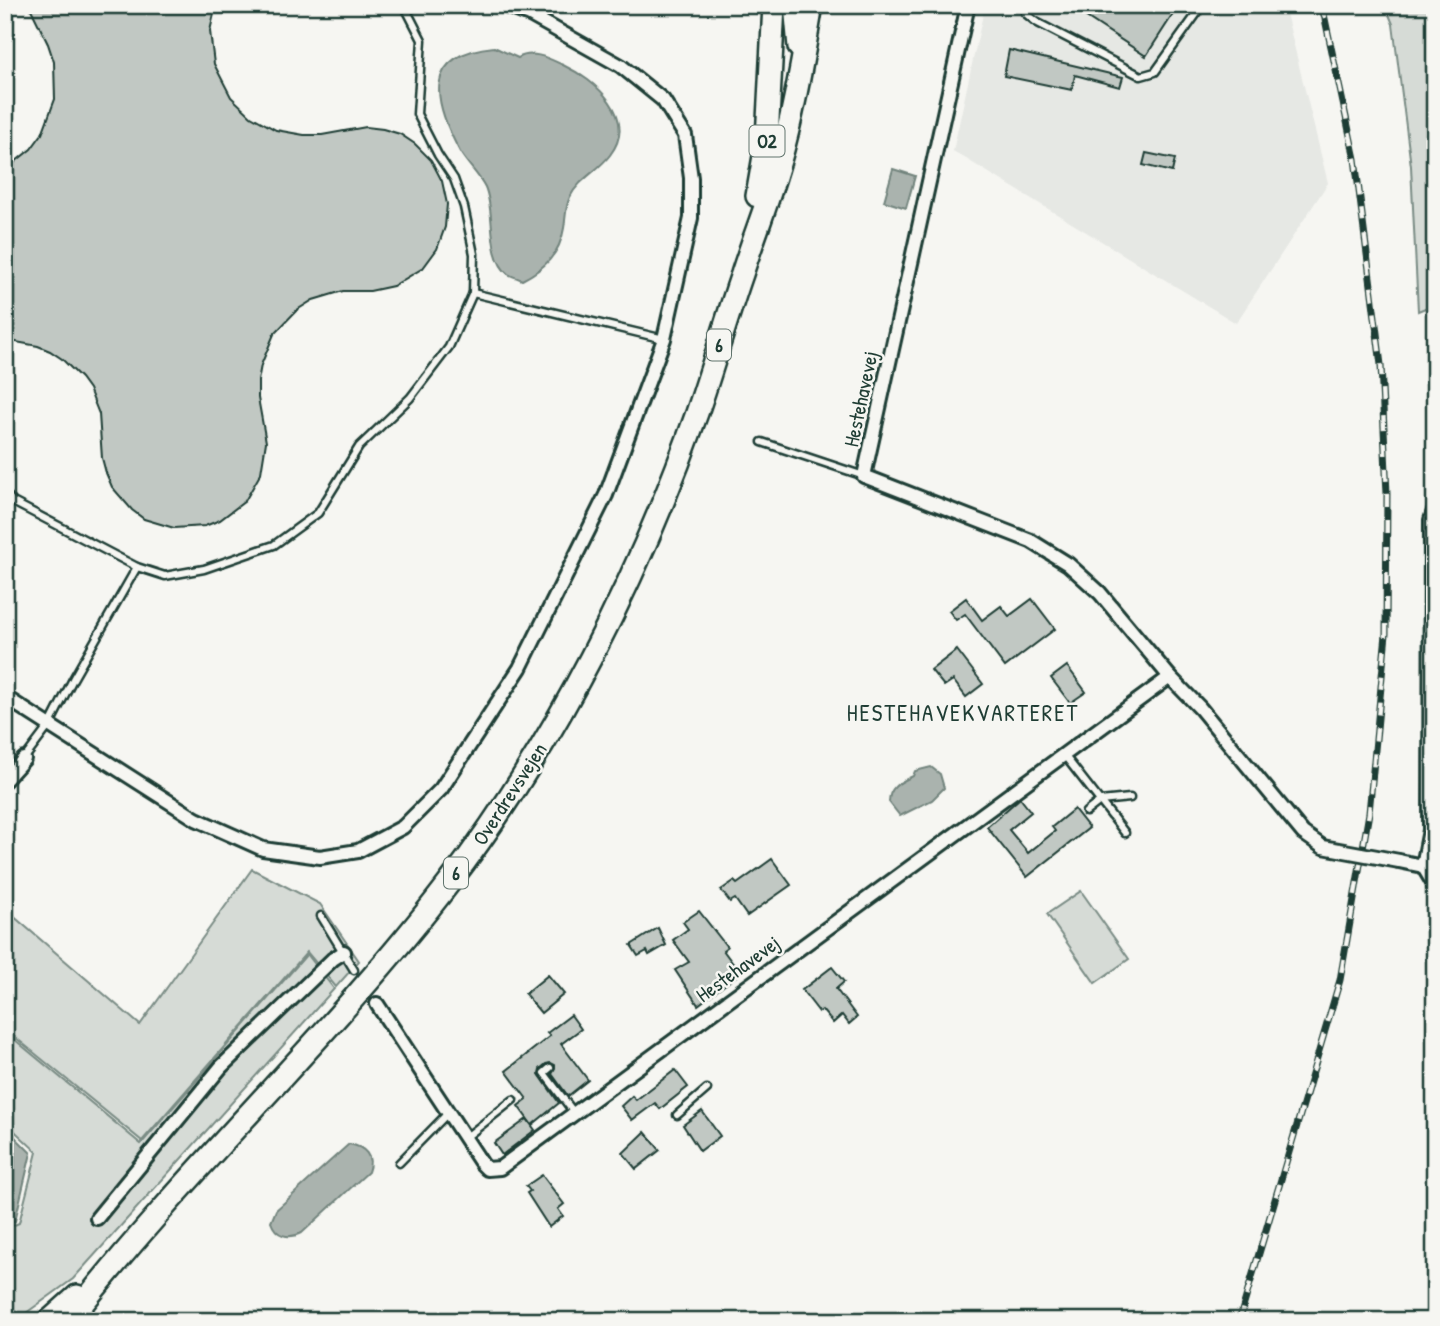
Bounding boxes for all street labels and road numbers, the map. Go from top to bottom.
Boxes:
road number: O2 [750,125,784,156]
road number: 6 [707,330,731,360]
street label: Hestehavevej [836,348,885,450]
street label: Overdrevsvejen [466,737,554,851]
road number: 6 [444,858,468,888]
street label: Hestehavevej [690,928,786,1009]

